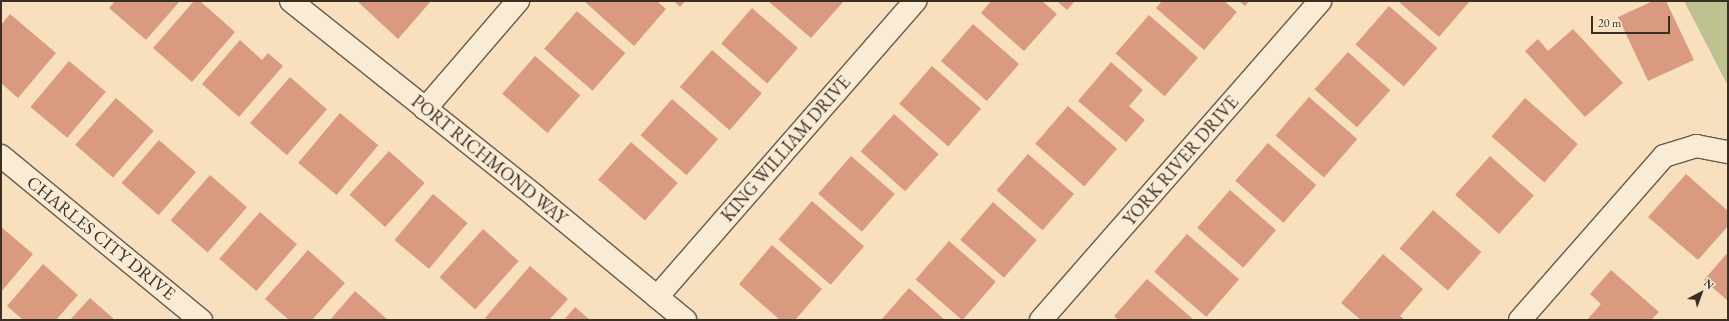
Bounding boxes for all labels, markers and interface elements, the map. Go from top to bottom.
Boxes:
scale bar [1593,8,1672,34]
text: 20 m [1598,15,1621,31]
street label: KING WILLIAM DRIVE [717,72,855,226]
street label: PORT RICHMOND WAY [407,91,571,229]
street label: YORK RIVER DRIVE [1119,92,1243,230]
street label: CHARLES CITY DRIVE [22,171,180,305]
north arrow [1681,273,1721,313]
text: N [1701,276,1717,292]

